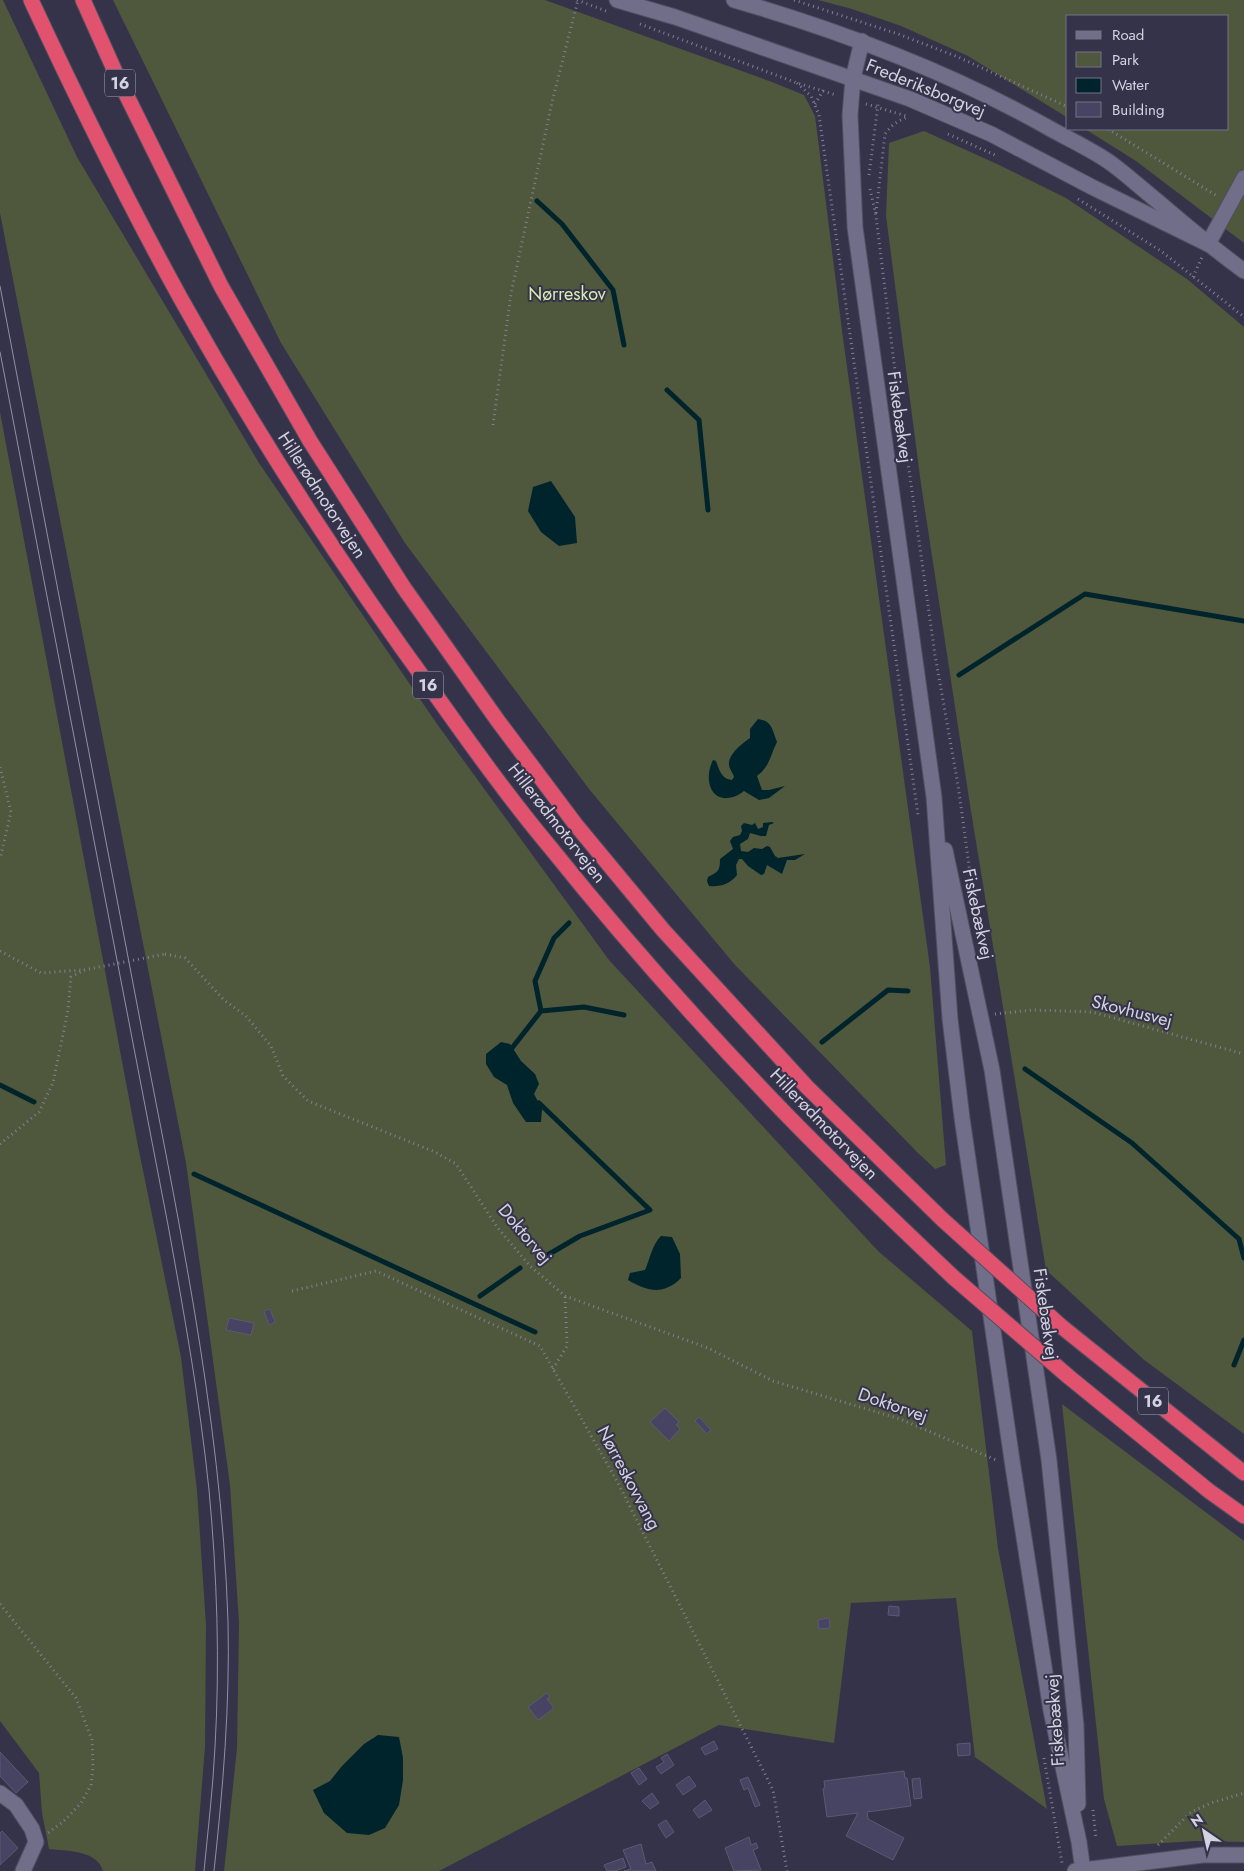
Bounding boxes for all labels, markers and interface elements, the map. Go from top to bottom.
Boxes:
legend [1066,15,1229,130]
text: Road [1112,24,1144,46]
text: Park [1112,49,1139,71]
street label: Frederiksborgvej [862,52,990,124]
road number: 16 [105,70,135,96]
text: Water [1112,74,1150,96]
text: Building [1112,99,1164,121]
park label: Nørreskov [528,281,606,307]
street label: Fiskebækvej [881,369,919,465]
street label: Hillerødmotorvejen [271,427,373,563]
road number: 16 [413,672,443,698]
street label: Hillerødmotorvejen [502,757,612,889]
street label: Fiskebækvej [956,866,1000,962]
street label: Skovhusvej [1089,988,1175,1034]
street label: Hillerødmotorvejen [764,1062,884,1186]
street label: Doktorvej [492,1198,558,1270]
street label: Fiskebækvej [1027,1266,1065,1362]
street label: Doktorvej [855,1381,931,1429]
road number: 16 [1138,1388,1168,1414]
street label: Nørreskovvang [591,1421,667,1535]
street label: Fiskebækvej [1039,1673,1071,1767]
north arrow [1179,1806,1229,1856]
text: N [1187,1809,1207,1832]

